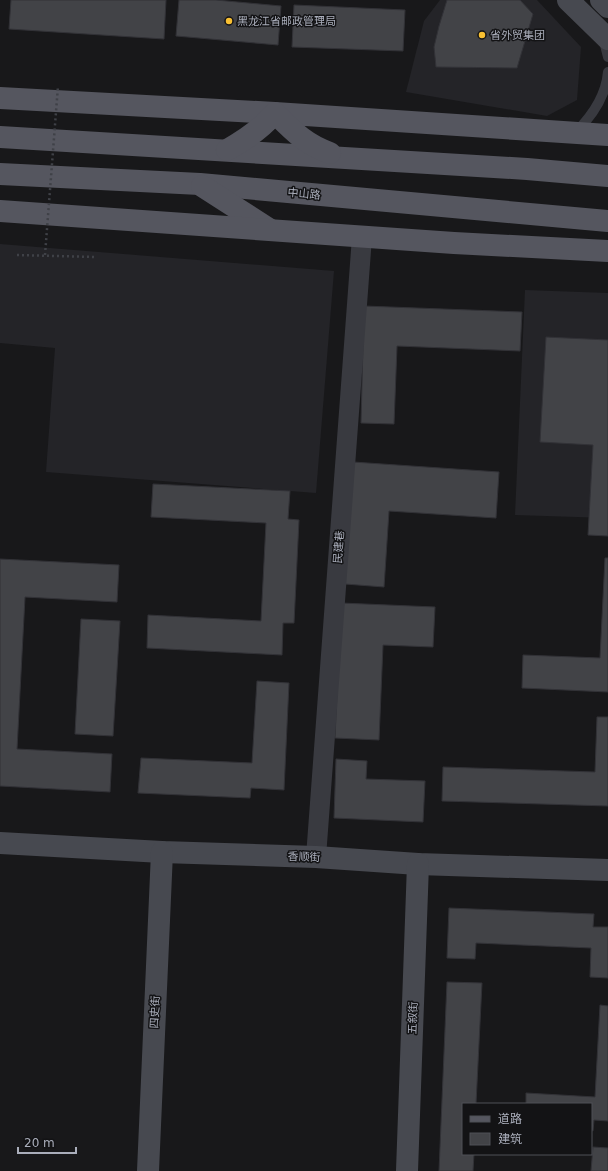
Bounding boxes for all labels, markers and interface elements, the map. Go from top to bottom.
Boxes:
place label: 黑龙江省邮政管理局 [237,15,336,28]
marker: 黑龙江省邮政管理局 [224,16,234,26]
place label: 省外贸集团 [490,29,545,42]
marker: 省外贸集团 [477,30,487,40]
street label: 中山路 [287,186,321,202]
street label: 民建巷 [331,530,347,564]
street label: 香顺街 [287,850,321,864]
street label: 四史街 [148,995,162,1029]
street label: 五叙街 [406,1001,420,1035]
legend [462,1103,592,1155]
text: 道路 [498,1112,522,1126]
scale bar [18,1129,76,1155]
text: 建筑 [498,1132,522,1146]
text: 20 m [24,1136,55,1150]

